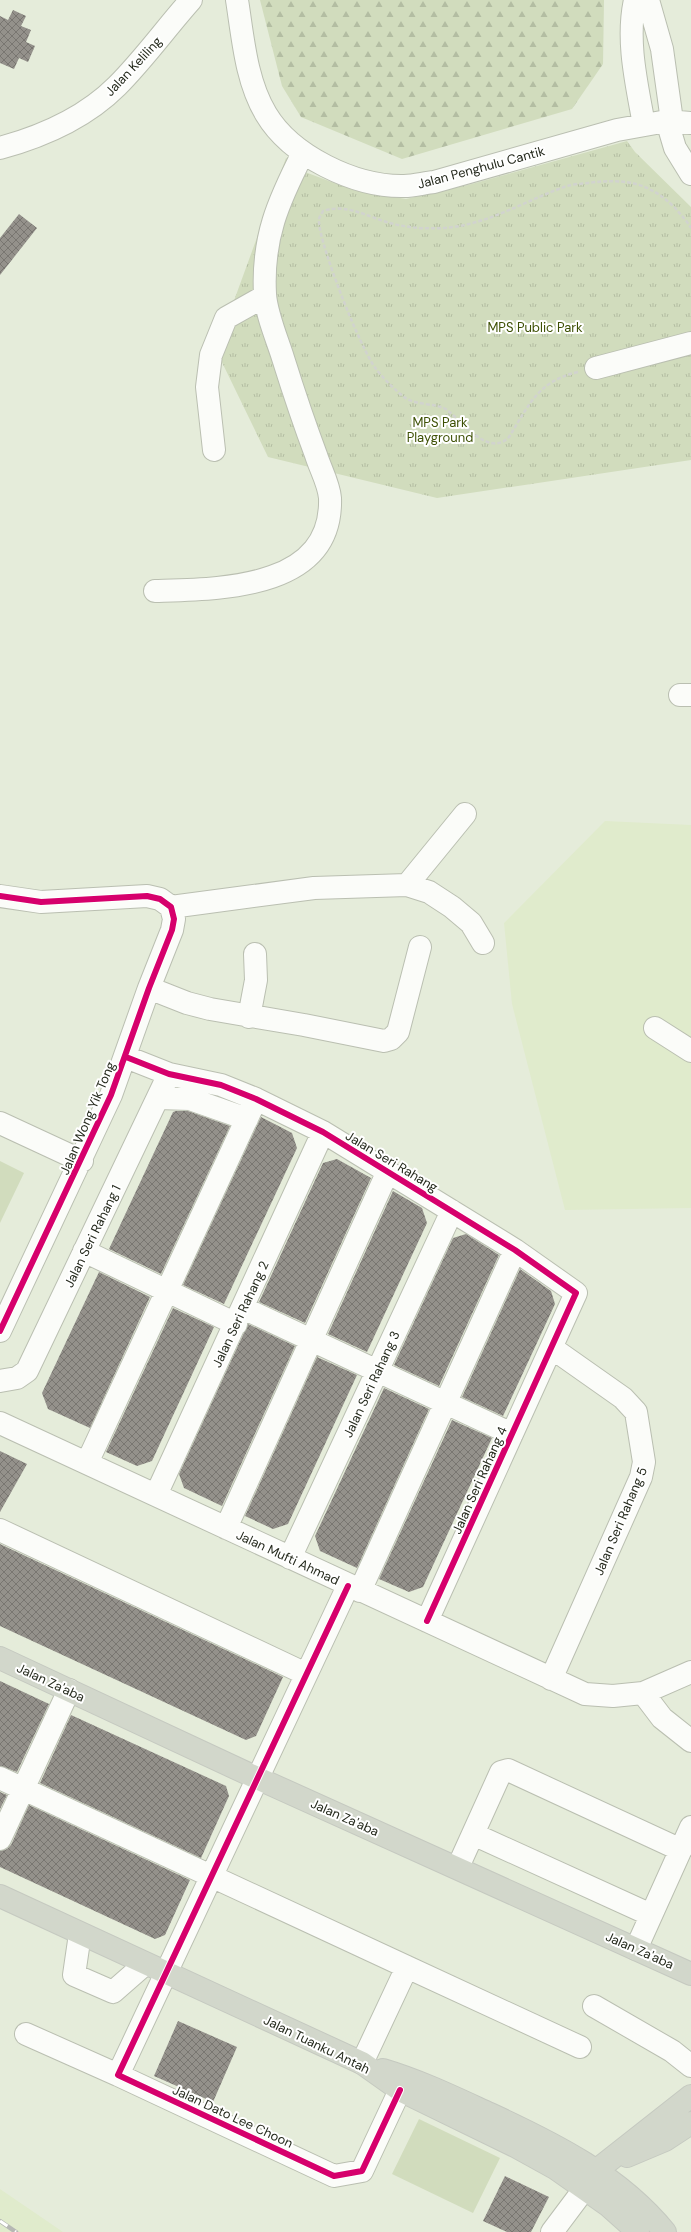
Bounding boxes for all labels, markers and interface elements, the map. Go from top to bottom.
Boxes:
street label: Jalan Keliling [101,33,165,100]
street label: Jalan Penghulu Cantik [416,142,547,193]
park label: MPS Public Park [487,319,583,336]
park label: MPS Park Playground [407,414,473,446]
street label: Jalan Wong Yik Tong [56,1059,119,1177]
street label: Jalan Seri Rahang [343,1127,441,1196]
street label: Jalan Seri Rahang 1 [60,1182,125,1290]
street label: Jalan Seri Rahang 2 [208,1258,273,1370]
street label: Jalan Seri Rahang 3 [339,1328,404,1440]
street label: Jalan Seri Rahang 4 [448,1424,511,1537]
street label: Jalan Seri Rahang 5 [590,1464,651,1578]
street label: Jalan Mufti Ahmad [233,1526,342,1589]
street label: Jalan Za'aba [14,1659,87,1706]
street label: Jalan Za'aba [308,1795,382,1840]
street label: Jalan Za'aba [603,1928,677,1973]
street label: Jalan Tuanku Antah [261,2011,373,2078]
street label: Jalan Dato Lee Choon [170,2081,296,2152]

